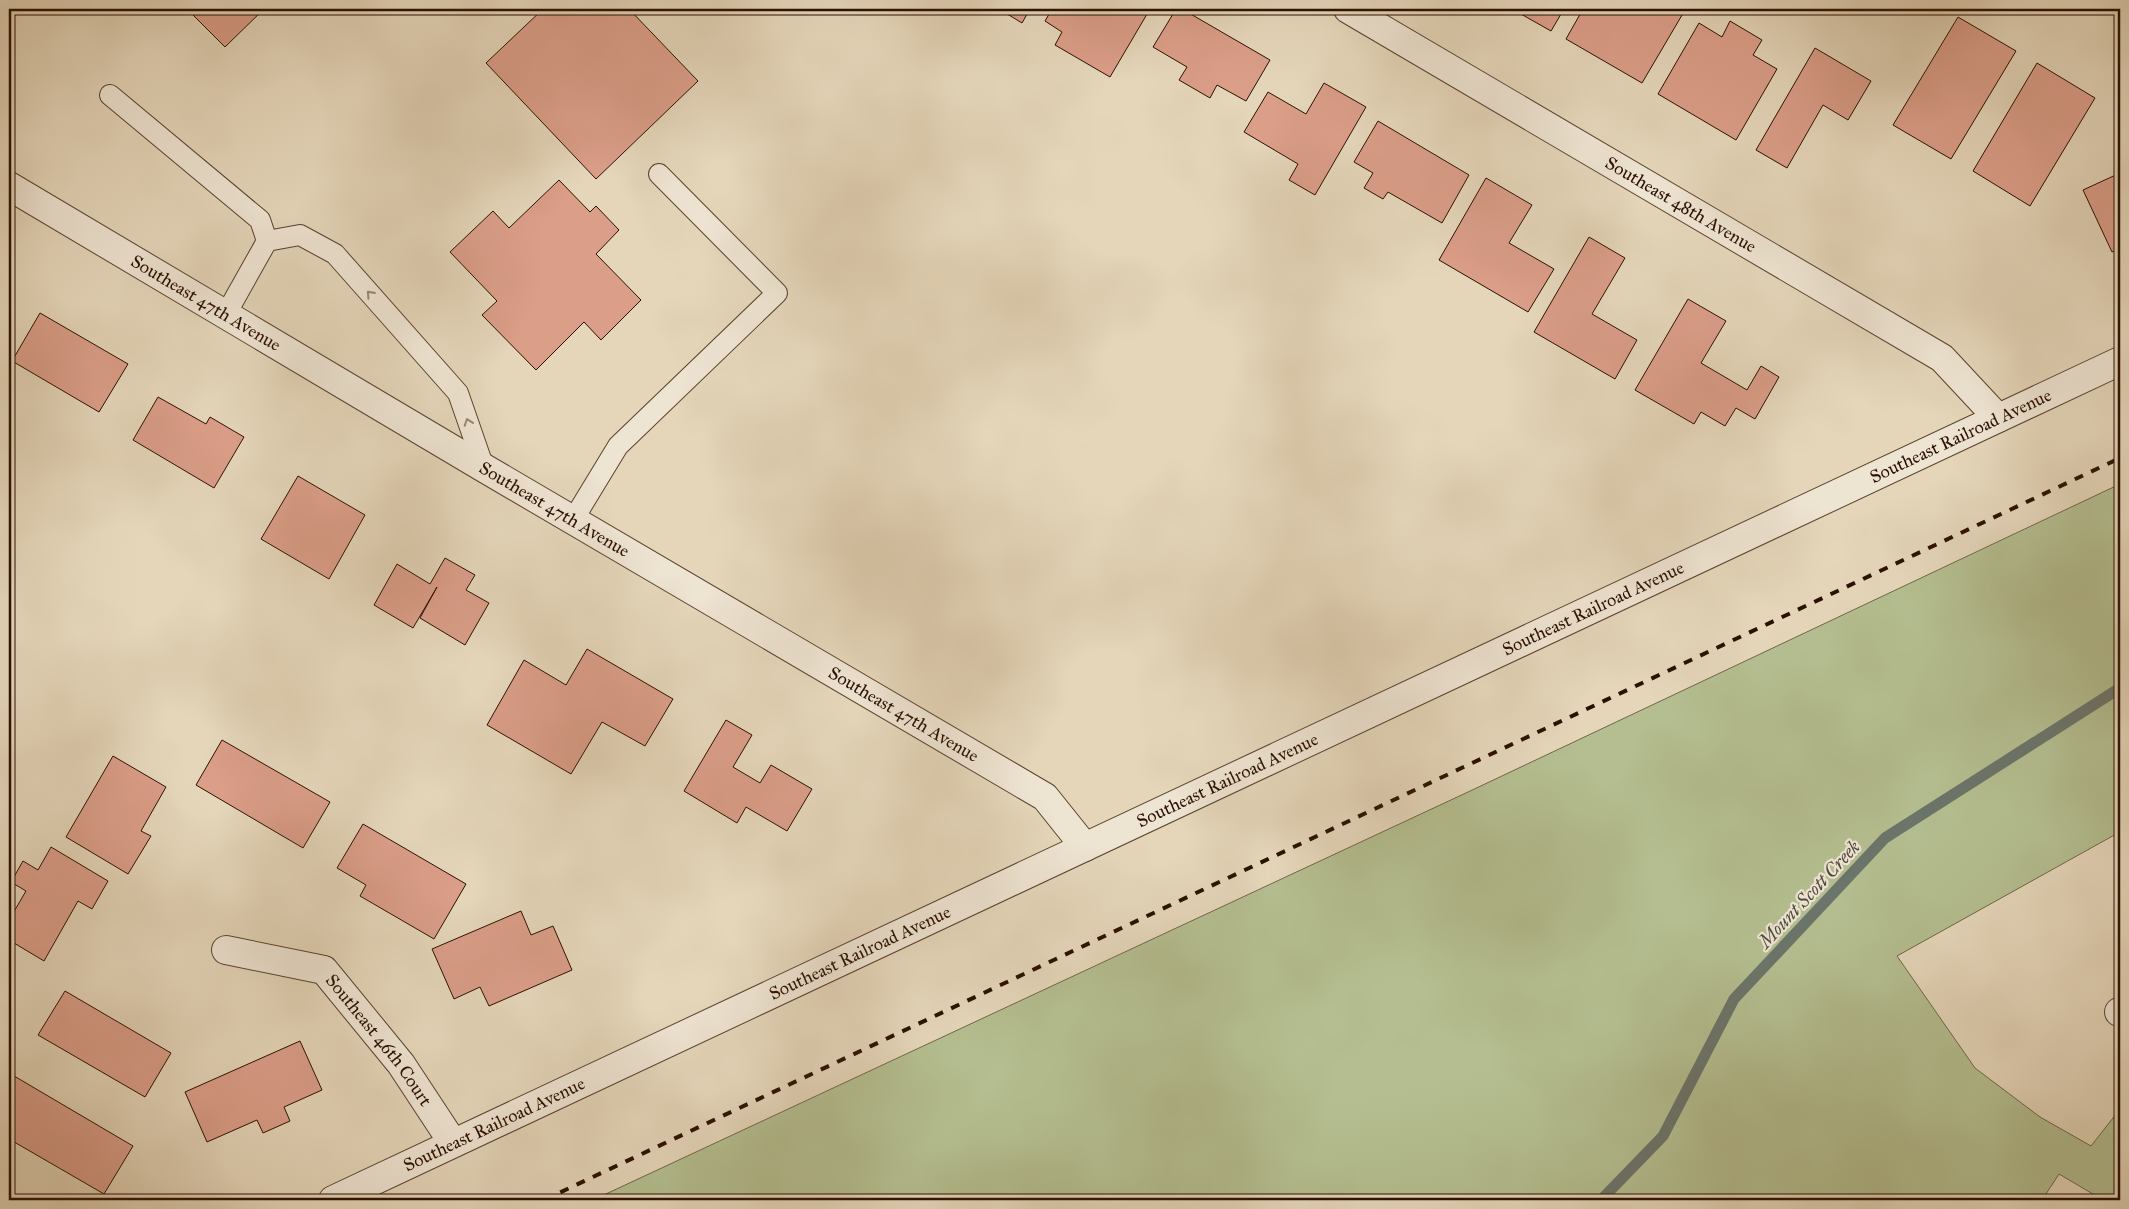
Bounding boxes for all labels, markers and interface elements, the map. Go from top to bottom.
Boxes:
street label: Southeast 48th Avenue [1601,152,1760,257]
street label: Southeast 47th Avenue [127,250,285,356]
one-way arrow [367,291,376,300]
street label: Southeast Railroad Avenue [1866,384,2055,488]
one-way arrow [464,418,474,426]
street label: Southeast 47th Avenue [475,457,634,562]
street label: Southeast Railroad Avenue [1499,556,1687,660]
street label: Southeast 47th Avenue [825,661,983,767]
street label: Southeast Railroad Avenue [1133,728,1322,832]
water label: Mount Scott Creek [1752,835,1865,954]
street label: Southeast Railroad Avenue [765,901,954,1005]
street label: Southeast 46th Court [321,969,437,1111]
street label: Southeast Railroad Avenue [400,1072,588,1176]

